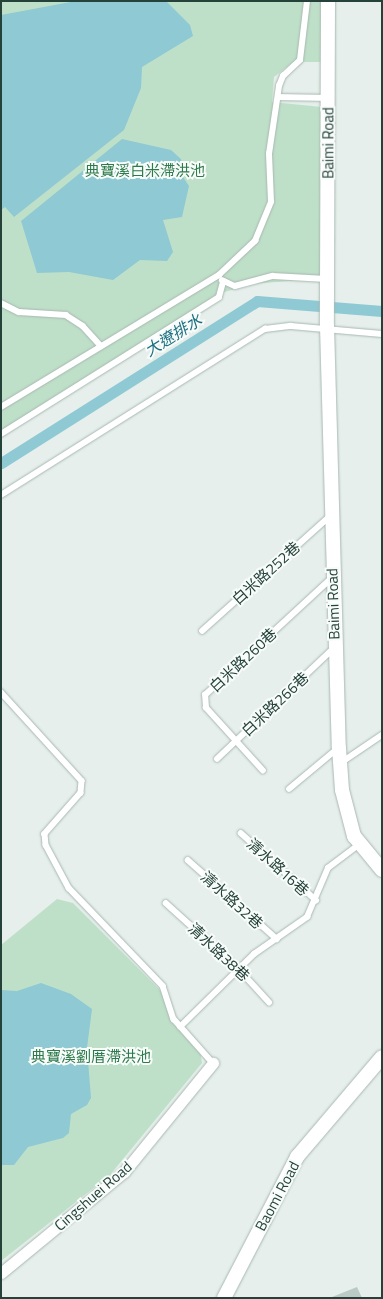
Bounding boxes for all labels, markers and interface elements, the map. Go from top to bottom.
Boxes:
street label: Baimi Road [319,107,337,179]
park label: 典寶溪白米滯洪池 [85,162,205,180]
water label: 大遼排水 [141,310,205,360]
street label: 白米路252巷 [228,538,304,608]
street label: Baimi Road [323,568,343,640]
street label: 白米路260巷 [206,624,280,696]
street label: 白米路266巷 [238,668,312,740]
street label: 清水路16巷 [243,835,313,899]
street label: 清水路32巷 [197,868,267,932]
street label: 清水路38巷 [185,919,253,985]
park label: 典寶溪劉厝滯洪池 [31,1048,151,1066]
street label: Cingshuei Road [51,1157,135,1235]
street label: Baomi Road [251,1158,303,1234]

